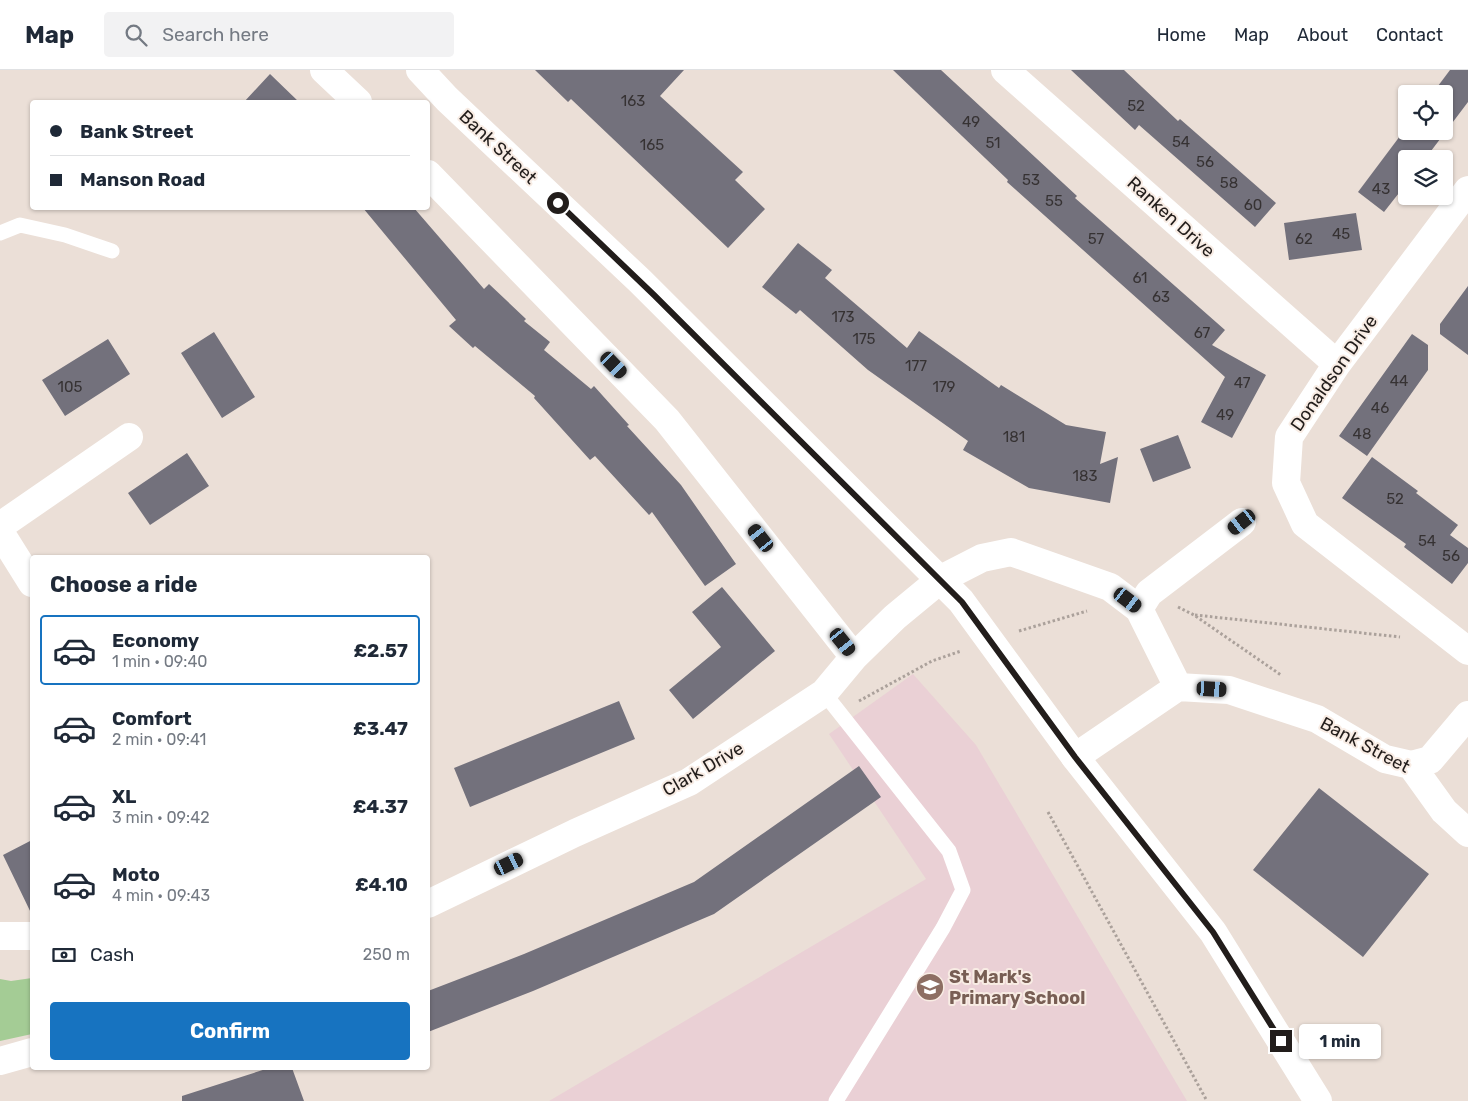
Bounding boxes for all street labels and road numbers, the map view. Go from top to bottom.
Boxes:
street label: Bank Street [455,105,541,189]
street label: Ranken Drive [1123,172,1219,262]
street label: Donaldson Drive [1286,311,1382,435]
street label: Bank Street [1316,712,1414,778]
street label: Clark Drive [659,737,747,801]

